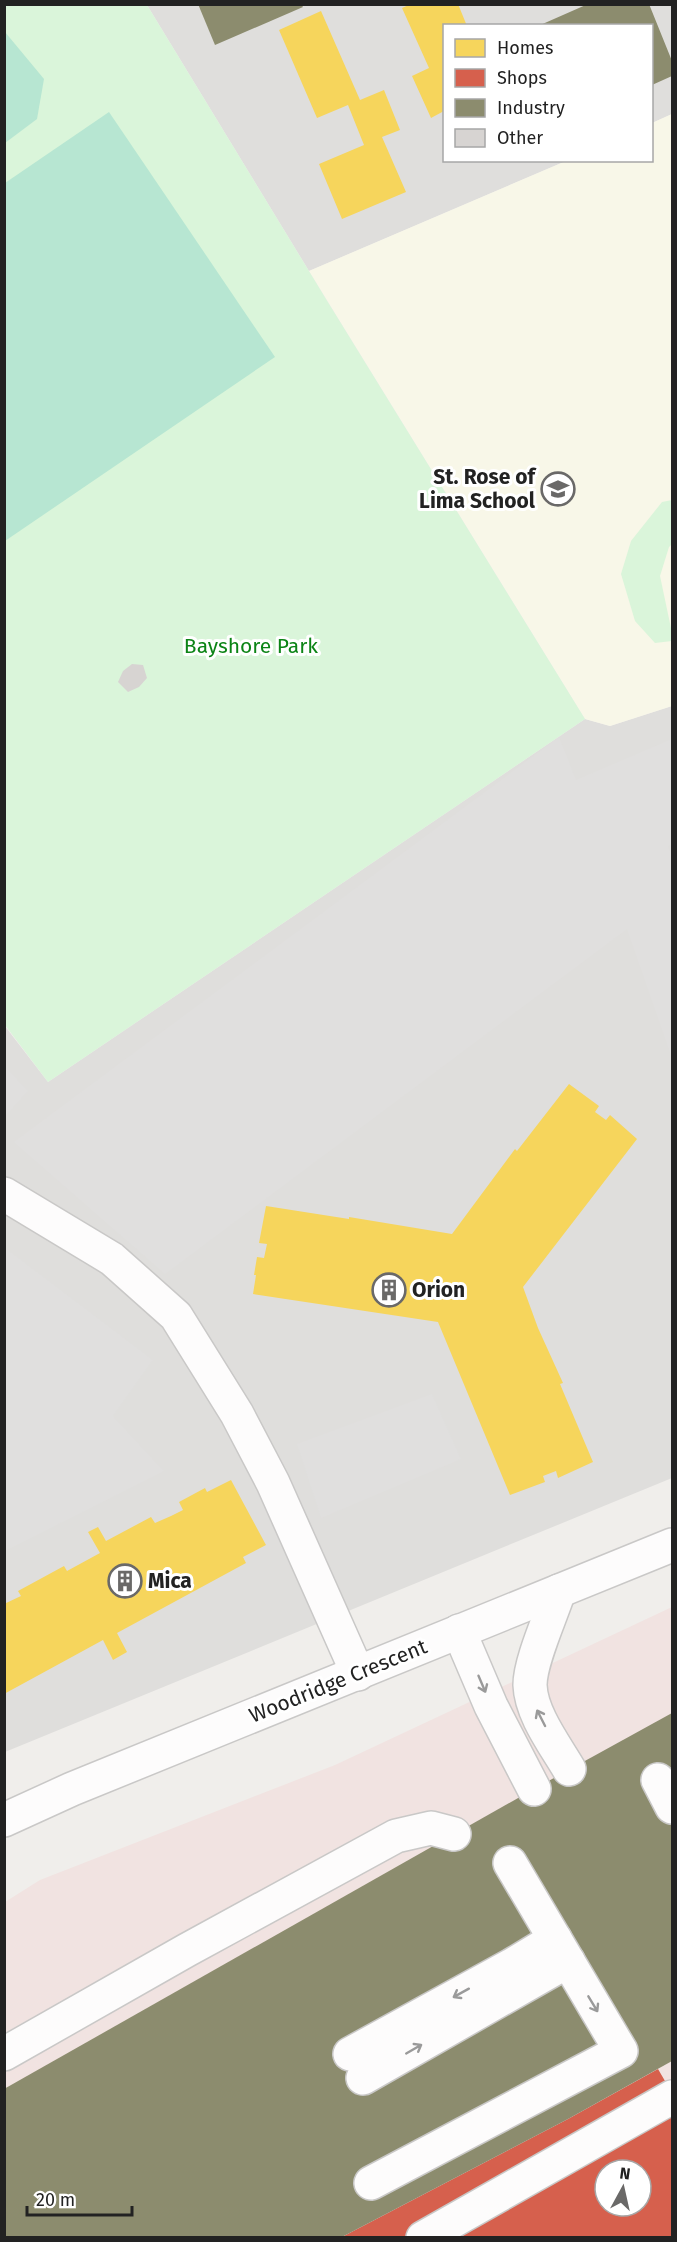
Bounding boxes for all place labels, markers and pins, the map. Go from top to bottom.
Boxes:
place label: St. Rose of Lima School [419,464,538,514]
school or university icon: St. Rose of Lima School [540,471,576,507]
building icon: Orion [371,1272,407,1308]
place label: Orion [412,1277,465,1303]
building icon: Mica [107,1563,143,1599]
place label: Mica [148,1568,192,1594]

